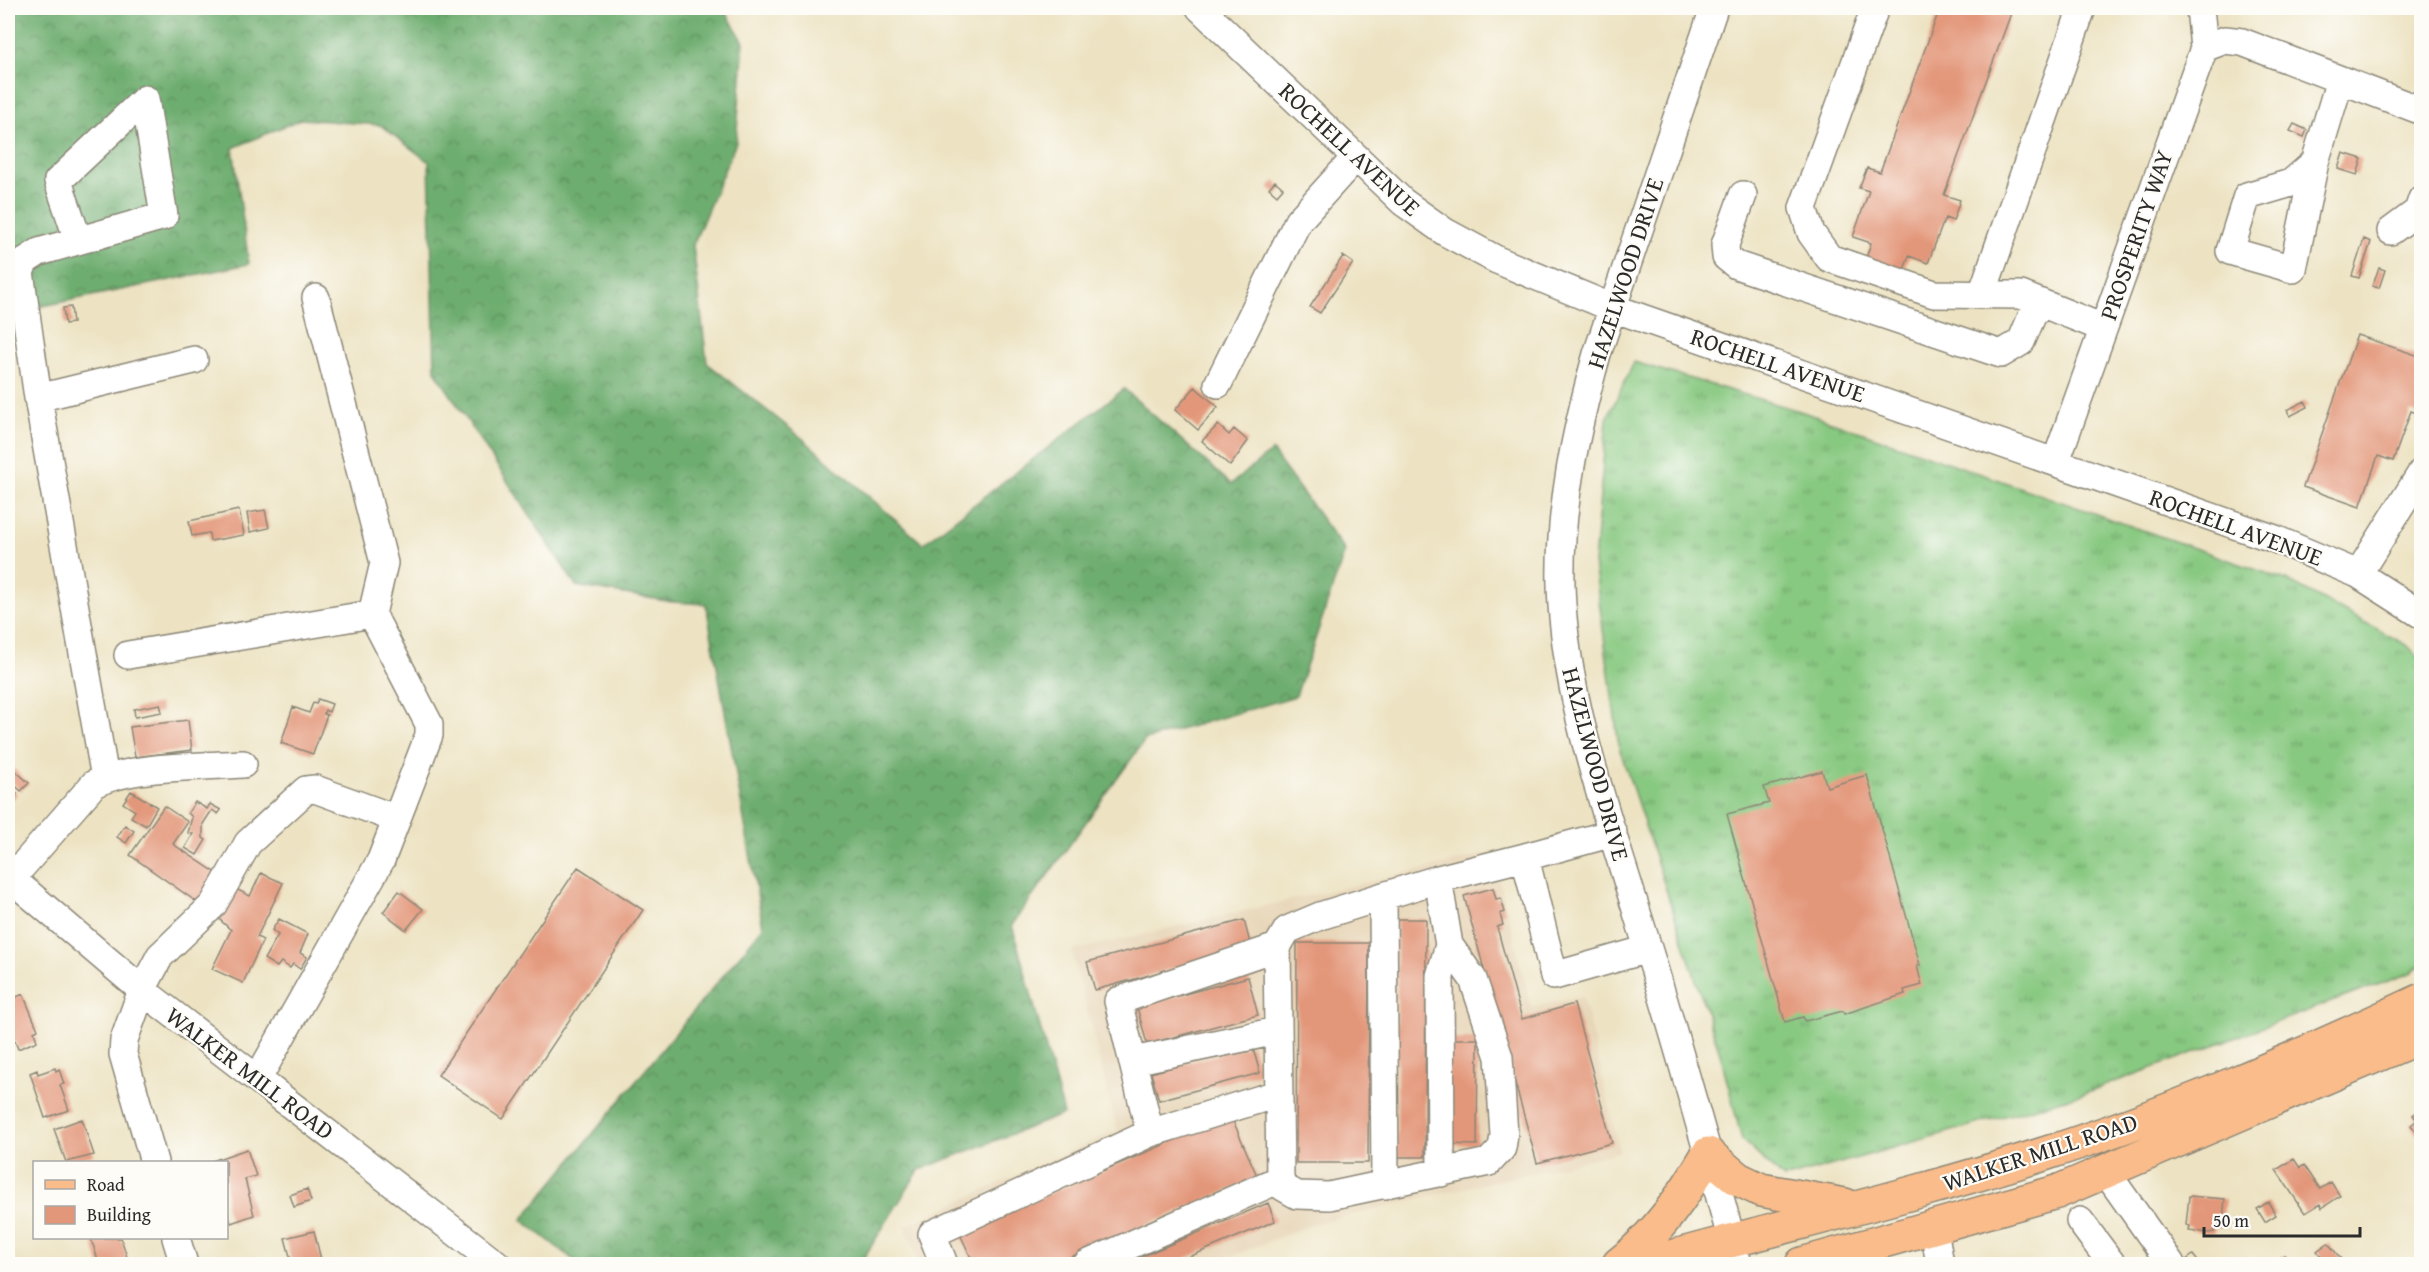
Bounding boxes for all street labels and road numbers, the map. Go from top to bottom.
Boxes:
street label: ROCHELL AVENUE [1271,74,1429,224]
street label: PROSPERITY WAY [2091,145,2181,325]
street label: HAZELWOOD DRIVE [1578,173,1672,373]
street label: ROCHELL AVENUE [1686,319,1870,411]
street label: ROCHELL AVENUE [2144,479,2328,575]
street label: HAZELWOOD DRIVE [1553,663,1639,865]
street label: WALKER MILL ROAD [158,998,342,1148]
street label: WALKER MILL ROAD [1938,1104,2142,1200]

